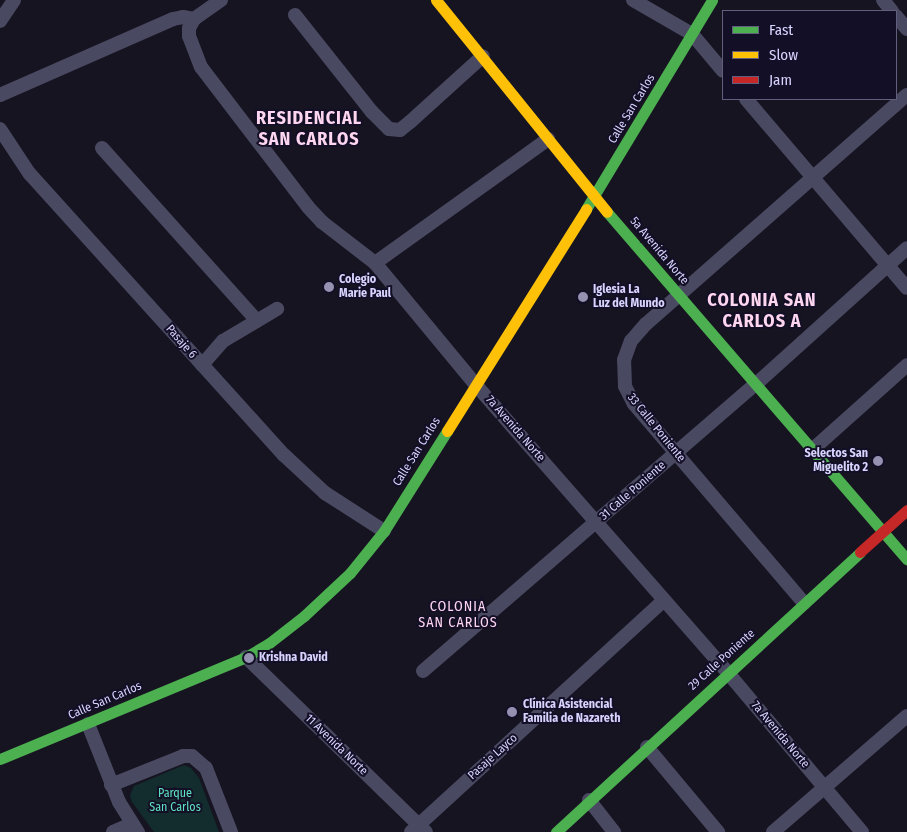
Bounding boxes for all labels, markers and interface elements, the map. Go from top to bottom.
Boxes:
legend [722,10,897,100]
text: Fast [769,21,793,39]
text: Slow [769,46,798,64]
text: Jam [769,71,792,89]
street label: Calle San Carlos [606,72,658,146]
district label: RESIDENCIAL SAN CARLOS [255,108,363,150]
street label: 5a Avenida Norte [627,214,691,288]
place label: Colegio Marie Paul [339,273,391,301]
marker: Colegio Marie Paul [323,281,335,293]
place label: Iglesia La Luz del Mundo [593,283,665,311]
district label: COLONIA SAN CARLOS A [706,290,818,332]
marker: Iglesia La Luz del Mundo [577,291,589,303]
street label: Pasaje 6 [162,322,200,362]
street label: 33 Calle Poniente [624,391,688,465]
street label: 7a Avenida Norte [482,393,548,465]
street label: Calle San Carlos [390,415,444,489]
place label: Selectos San Miguelito 2 [805,447,868,475]
marker: Selectos San Miguelito 2 [872,455,884,467]
street label: 31 Calle Poniente [597,458,669,524]
district label: COLONIA SAN CARLOS [417,599,499,632]
street label: 29 Calle Poniente [686,627,758,693]
place label: Krishna David [259,651,328,665]
marker: Krishna David [243,652,255,664]
street label: Calle San Carlos [66,679,144,723]
place label: Clínica Asistencial Familia de Nazareth [523,698,620,726]
street label: 7a Avenida Norte [748,699,812,771]
marker: Clínica Asistencial Familia de Nazareth [505,705,519,719]
street label: 11 Avenida Norte [302,712,370,778]
street label: Pasaje Layco [465,731,521,783]
park label: Parque San Carlos [149,787,201,815]

